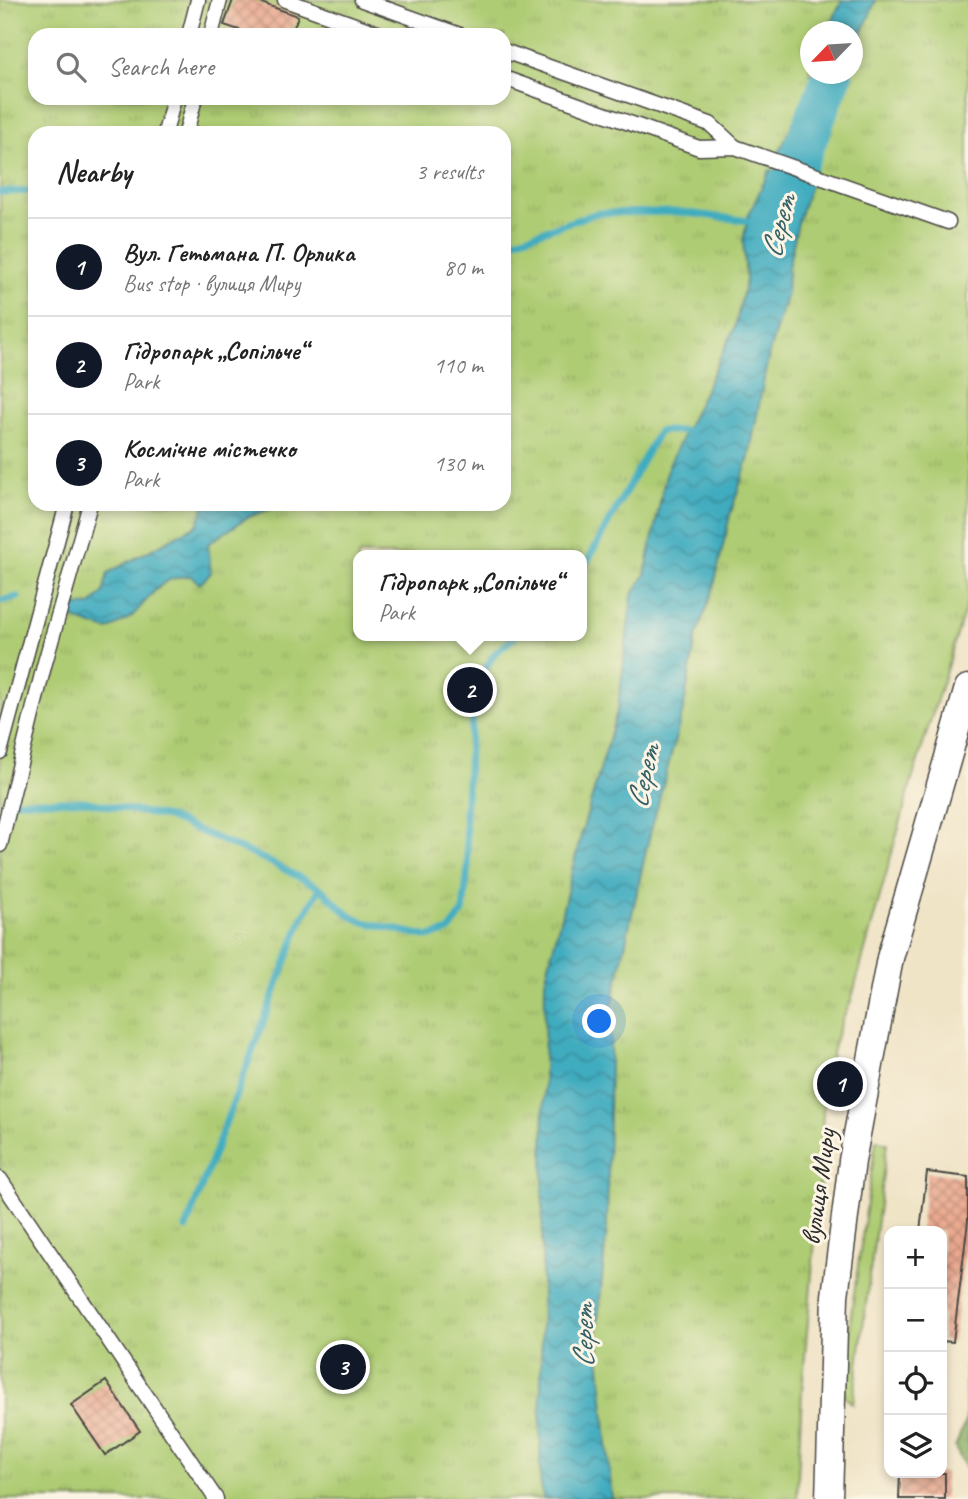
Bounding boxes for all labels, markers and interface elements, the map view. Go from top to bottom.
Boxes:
north arrow [800,21,863,84]
search box [28,28,511,105]
icon: search [52,48,90,86]
text: Search here [108,50,214,83]
text: Nearby [56,153,132,191]
text: 3 results [416,157,483,186]
water label: Серет [751,187,806,262]
text: Вул. Гетьмана П. Орлика [123,236,355,269]
text: 1 [74,253,84,282]
text: 80 m [444,253,483,282]
text: Bus stop · вулиця Миру [123,269,300,298]
text: Гідропарк „Сопільче“ [123,334,306,367]
text: 2 [74,351,84,380]
text: 110 m [434,351,483,380]
text: Park [123,367,159,396]
text: Космічне містечко [123,432,296,465]
text: 3 [74,449,84,478]
text: 130 m [434,449,483,478]
text: Park [123,465,159,494]
popup [353,550,587,641]
text: Гідропарк „Сопільче“ [378,565,562,598]
text: Park [378,598,415,627]
pin: 2 [447,664,493,716]
water label: Серет [617,737,669,811]
your location [582,1004,616,1038]
pin: 1 [817,1058,863,1110]
street label: вулиця Миру [793,1124,844,1247]
map controls [884,1226,947,1478]
button: + [884,1226,947,1289]
button: − [884,1289,947,1352]
water label: Серет [564,1301,602,1368]
pin: 3 [320,1341,366,1393]
button: locate [884,1352,947,1415]
button: layers [884,1415,947,1478]

